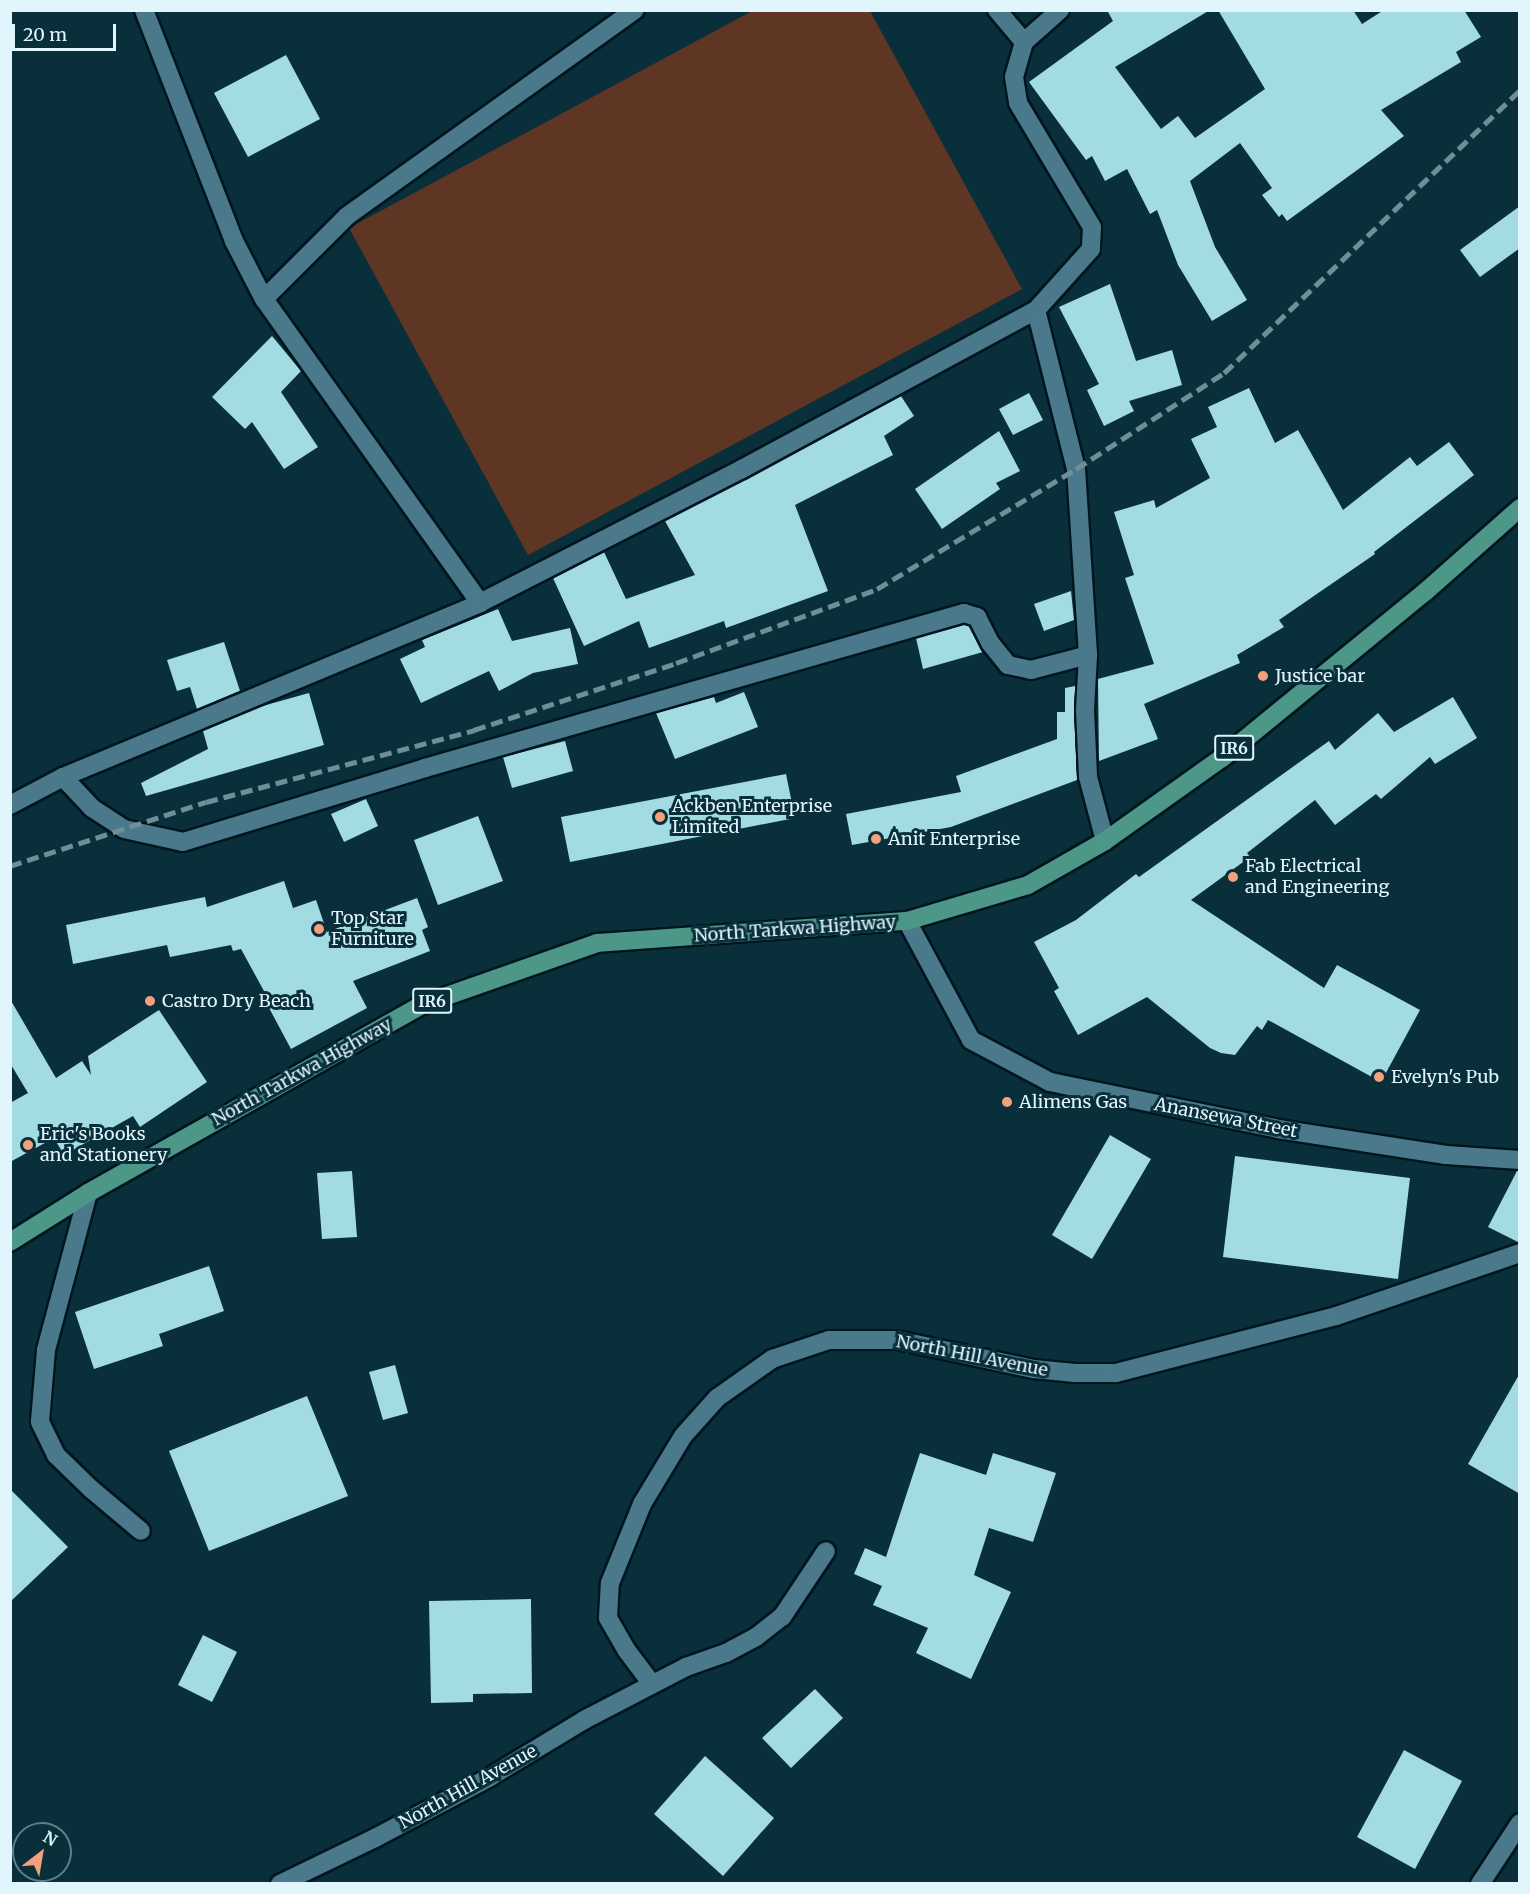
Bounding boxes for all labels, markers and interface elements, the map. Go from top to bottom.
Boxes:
scale bar [15,12,118,50]
text: 20 m [23,23,67,46]
place label: Justice bar [1275,665,1365,687]
marker: Justice bar [1256,669,1270,683]
road number: IR6 [1213,735,1255,761]
place label: Ackben Enterprise Limited [672,796,832,838]
marker: Ackben Enterprise Limited [653,810,667,824]
place label: Anit Enterprise [888,828,1020,850]
marker: Anit Enterprise [869,832,883,846]
place label: Fab Electrical and Engineering [1245,856,1389,898]
marker: Fab Electrical and Engineering [1226,870,1240,884]
place label: Top Star Furniture [331,908,414,950]
street label: North Tarkwa Highway [693,911,897,947]
marker: Top Star Furniture [312,922,326,936]
road number: IR6 [411,988,453,1014]
place label: Castro Dry Beach [162,990,311,1012]
marker: Castro Dry Beach [143,994,157,1008]
street label: North Tarkwa Highway [208,1013,396,1131]
place label: Evelyn's Pub [1391,1066,1499,1088]
marker: Evelyn's Pub [1372,1070,1386,1084]
place label: Alimens Gas [1019,1091,1127,1113]
street label: Anansewa Street [1153,1094,1299,1142]
marker: Alimens Gas [1000,1095,1014,1109]
place label: Eric's Books and Stationery [40,1124,167,1166]
marker: Eric's Books and Stationery [21,1138,35,1152]
street label: North Hill Avenue [894,1331,1050,1381]
street label: North Hill Avenue [395,1740,541,1834]
north arrow [12,1822,72,1882]
text: N [40,1826,61,1850]

